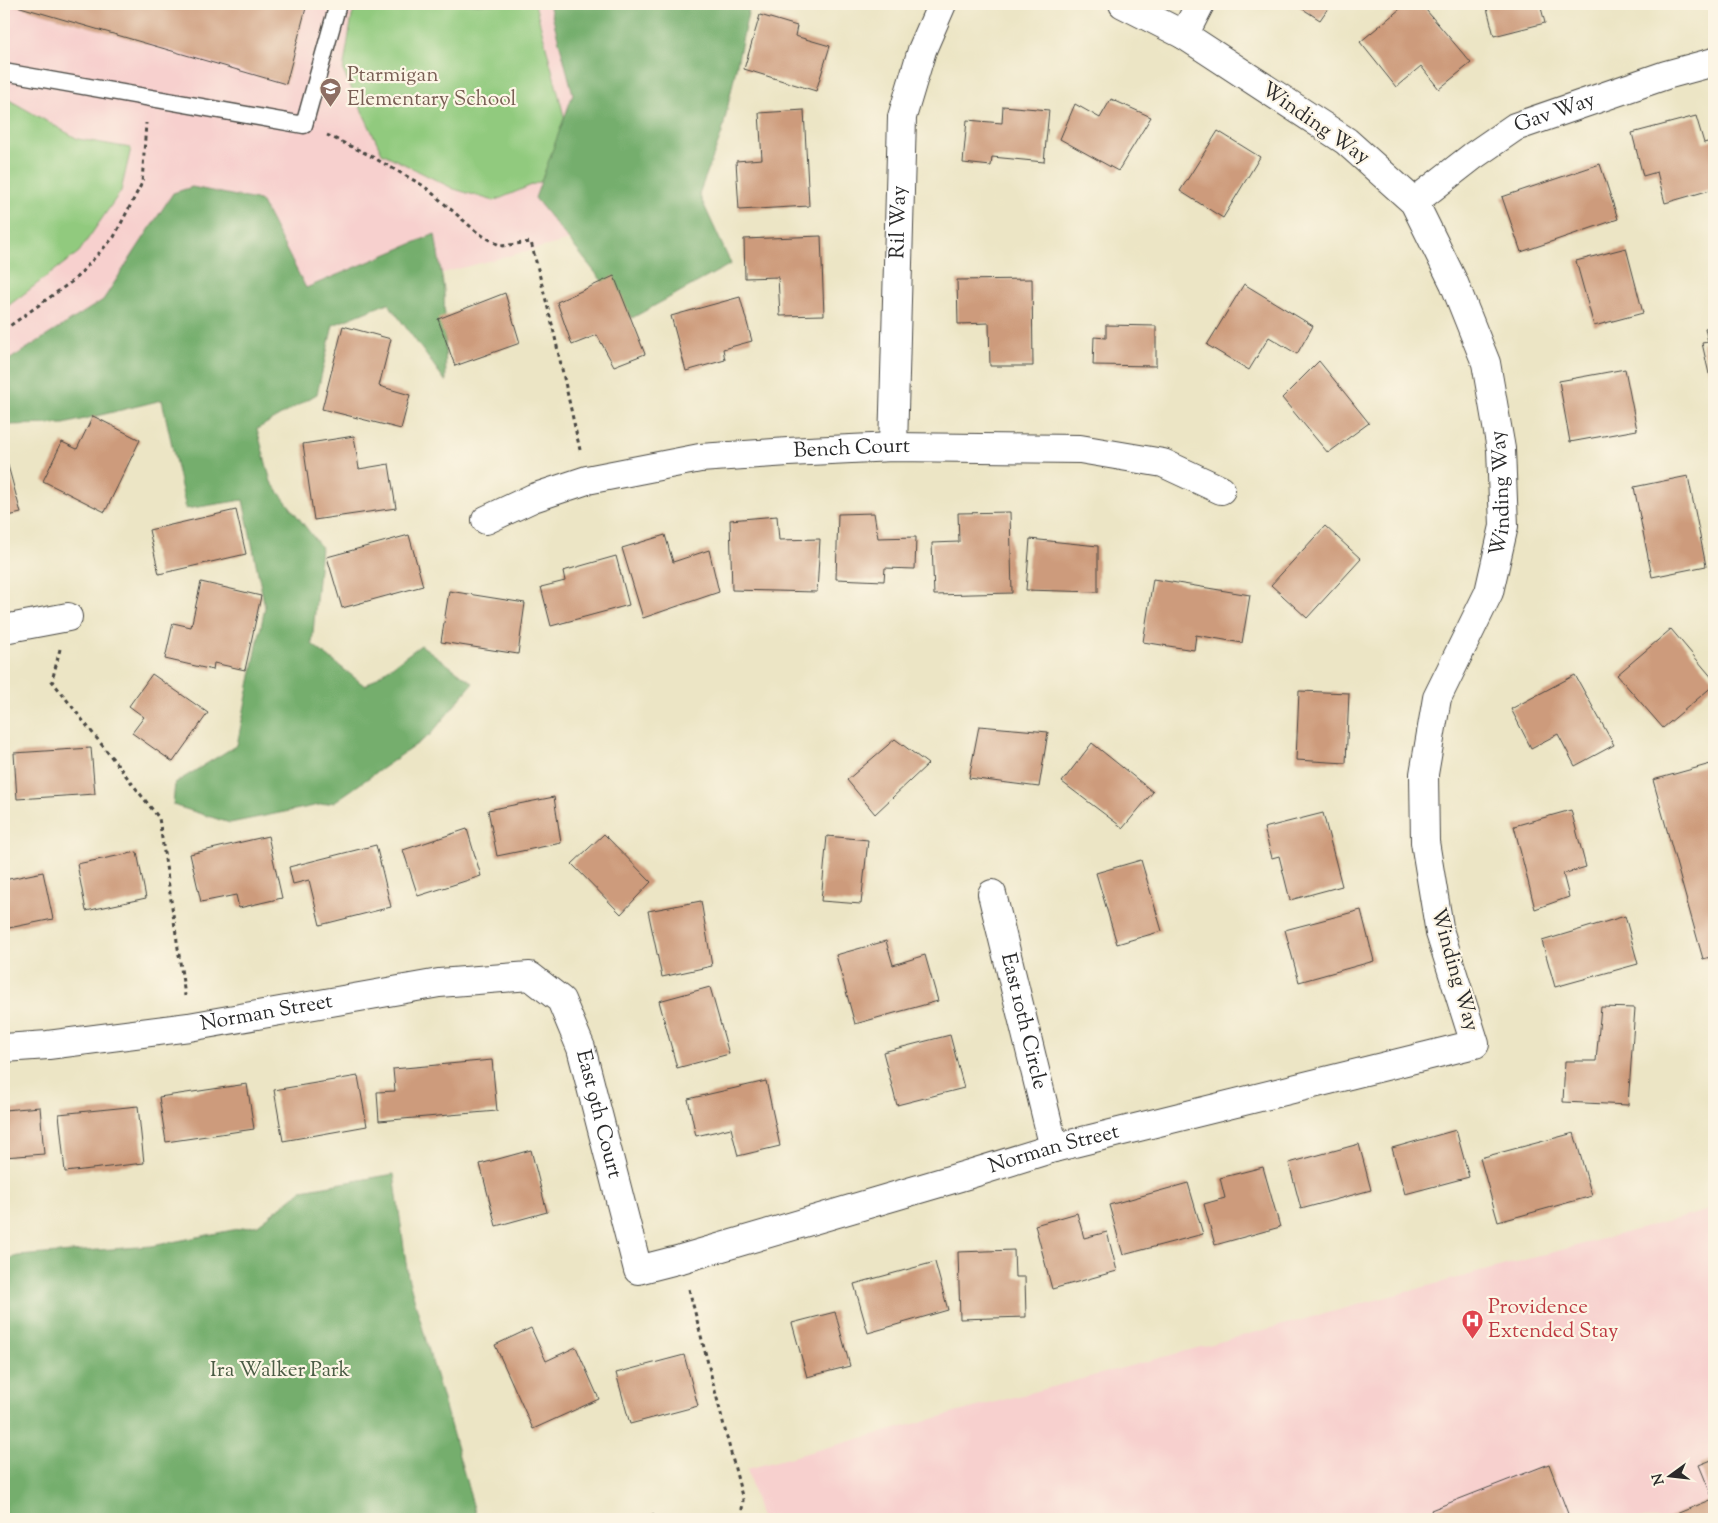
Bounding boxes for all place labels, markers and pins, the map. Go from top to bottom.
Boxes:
place label: Ptarmigan Elementary School [347,61,517,115]
school or university icon: Ptarmigan Elementary School [319,76,343,107]
place label: Providence Extended Stay [1488,1293,1619,1347]
hospital icon: Providence Extended Stay [1460,1308,1484,1339]

